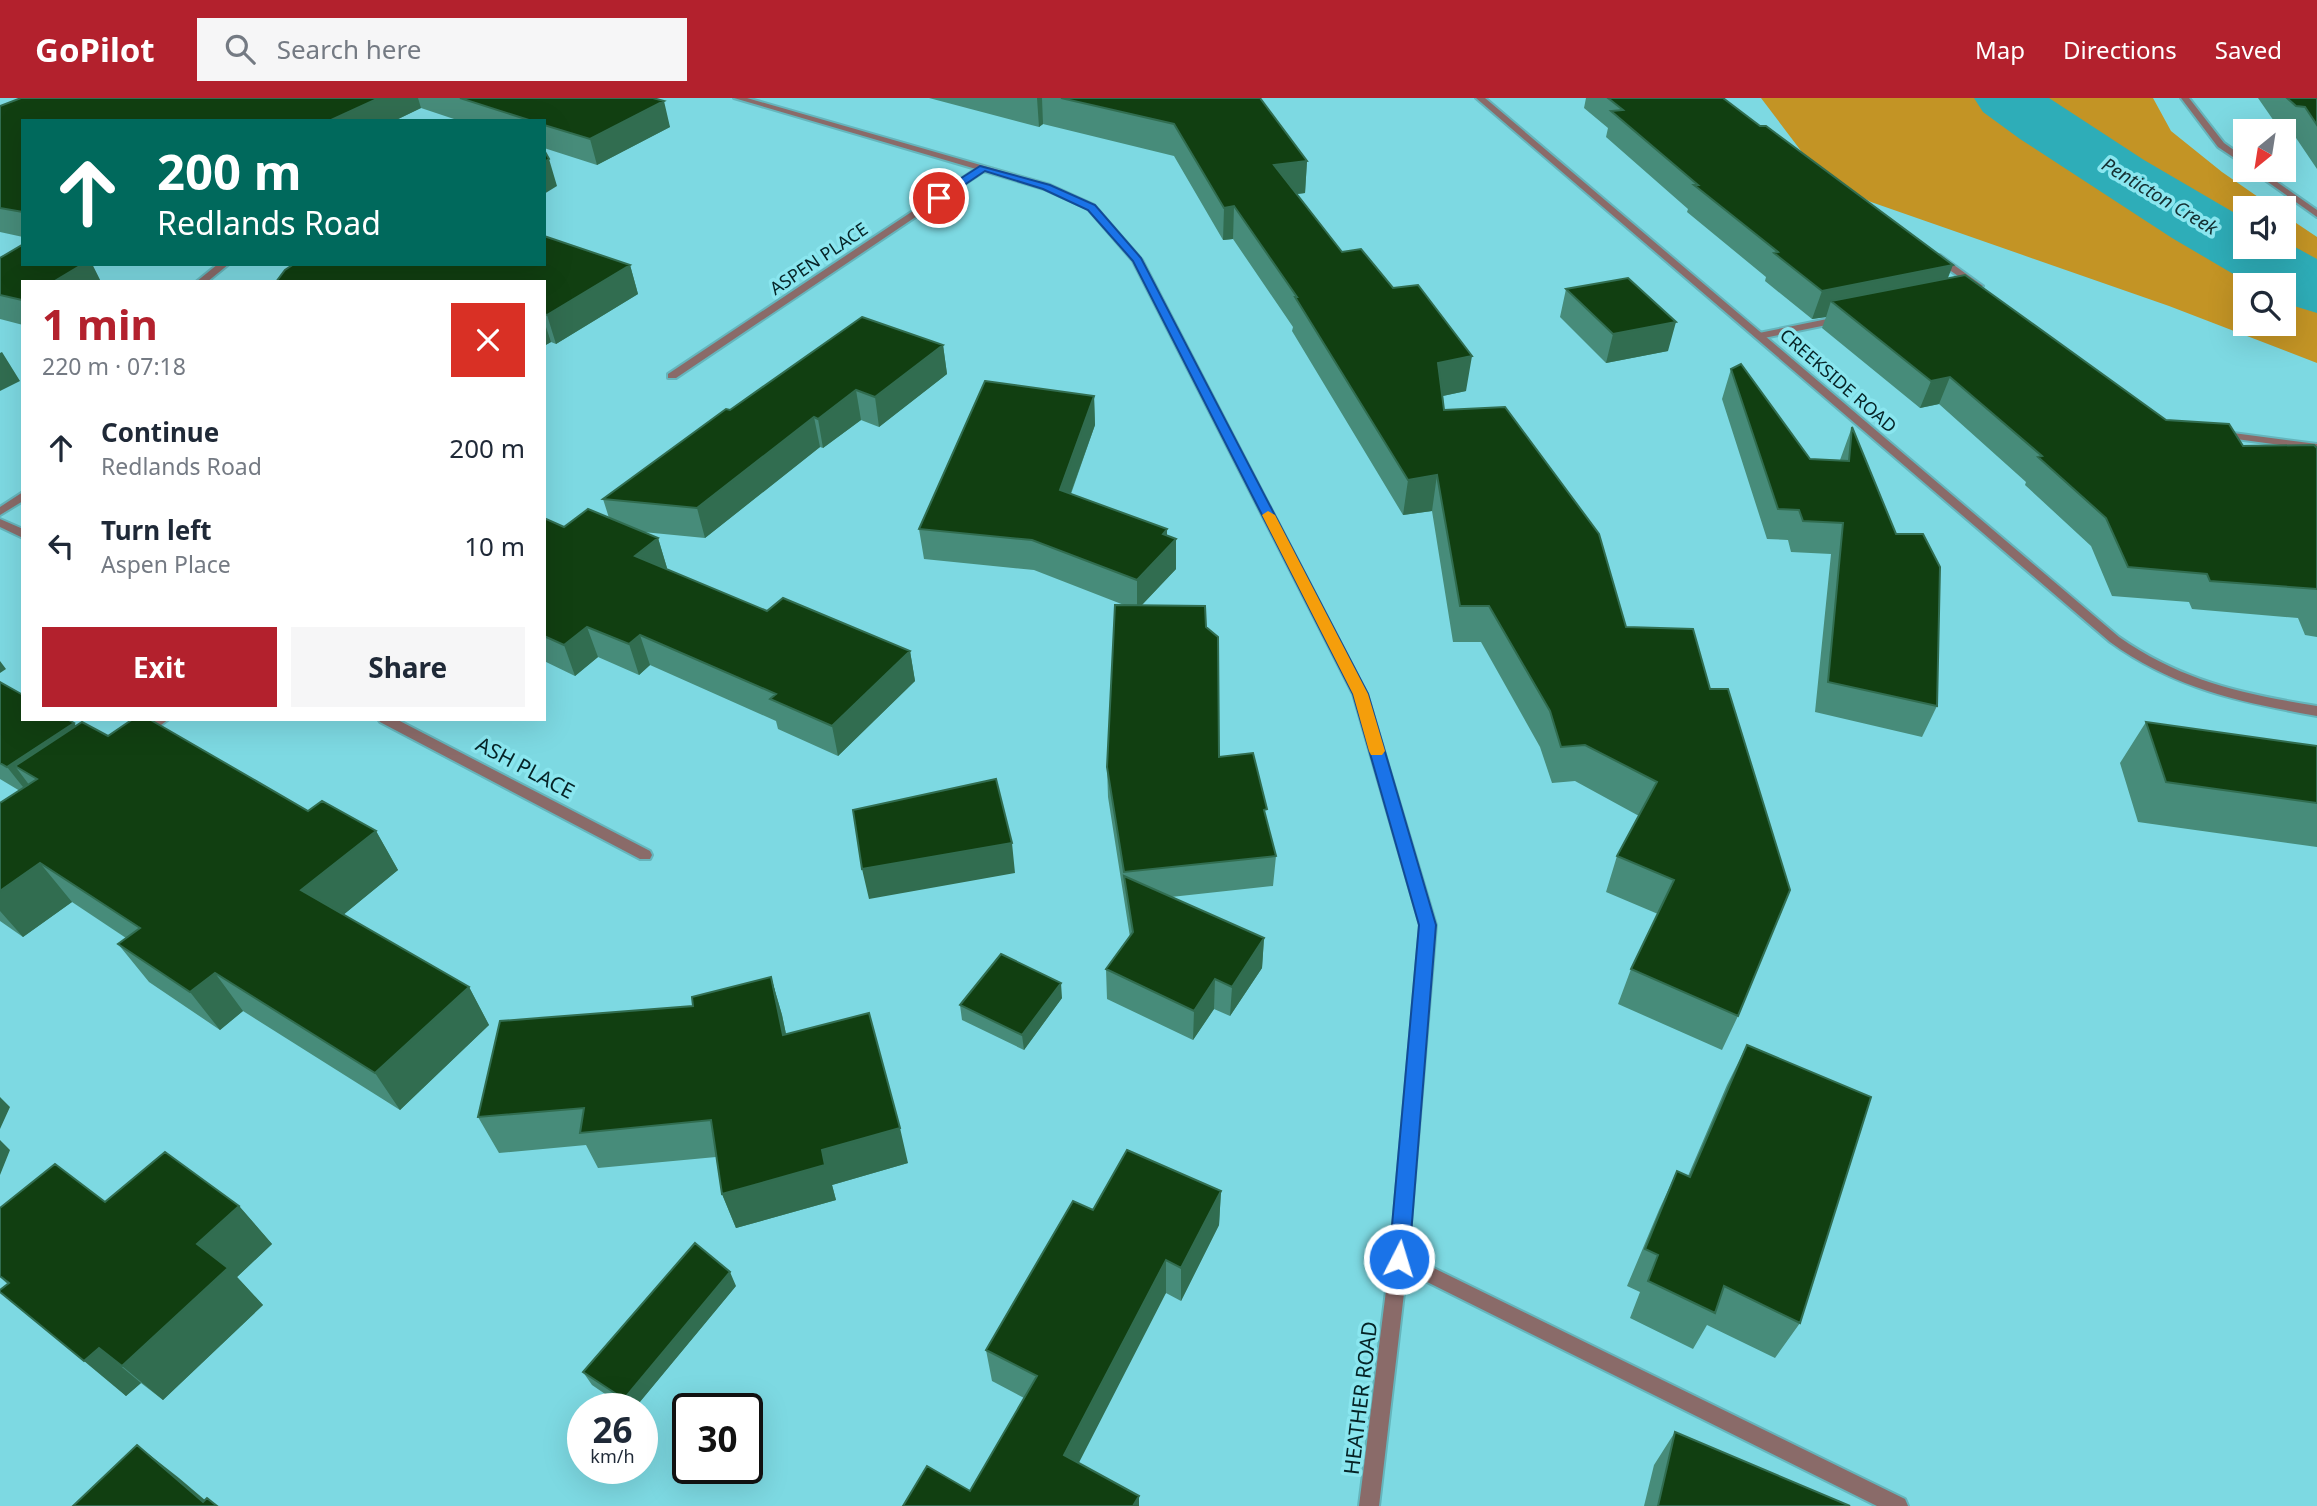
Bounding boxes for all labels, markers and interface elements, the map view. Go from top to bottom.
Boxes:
search box [197,18,687,81]
text: GoPilot [35,27,155,72]
icon: search [221,30,259,68]
text: Search here [277,31,421,67]
text: Map [1975,33,2025,66]
text: Directions [2063,33,2177,66]
text: Saved [2215,33,2282,66]
north arrow [2233,119,2296,182]
map controls [2233,119,2296,336]
text: 200 m [157,138,302,204]
icon: ahead [42,147,133,238]
water label: Penticton Creek [2097,151,2223,241]
pin [909,168,969,228]
icon: arrive [920,179,958,217]
button: sound [2233,196,2296,259]
text: Redlands Road [157,201,381,244]
street label: ASPEN PLACE [765,216,872,300]
button: search [2233,273,2296,336]
text: 1 min [42,295,158,352]
button: close [451,303,525,377]
street label: CREEKSIDE ROAD [1775,323,1902,438]
text: 220 m · 07:18 [42,350,186,382]
text: Continue [101,414,219,450]
icon: ahead [42,429,80,467]
text: 200 m [449,430,525,466]
text: Redlands Road [101,450,262,482]
text: Turn left [101,512,212,548]
icon: left [42,527,80,565]
text: 10 m [464,528,525,564]
text: Aspen Place [101,548,231,580]
button: Exit [42,627,277,707]
button: Share [291,627,525,707]
street label: ASH PLACE [471,729,580,805]
position arrow [1362,1222,1436,1296]
street label: HEATHER ROAD [1337,1320,1383,1476]
speed limit sign: 30 [672,1393,763,1484]
text: 26 [592,1406,633,1453]
text: km/h [590,1444,635,1468]

